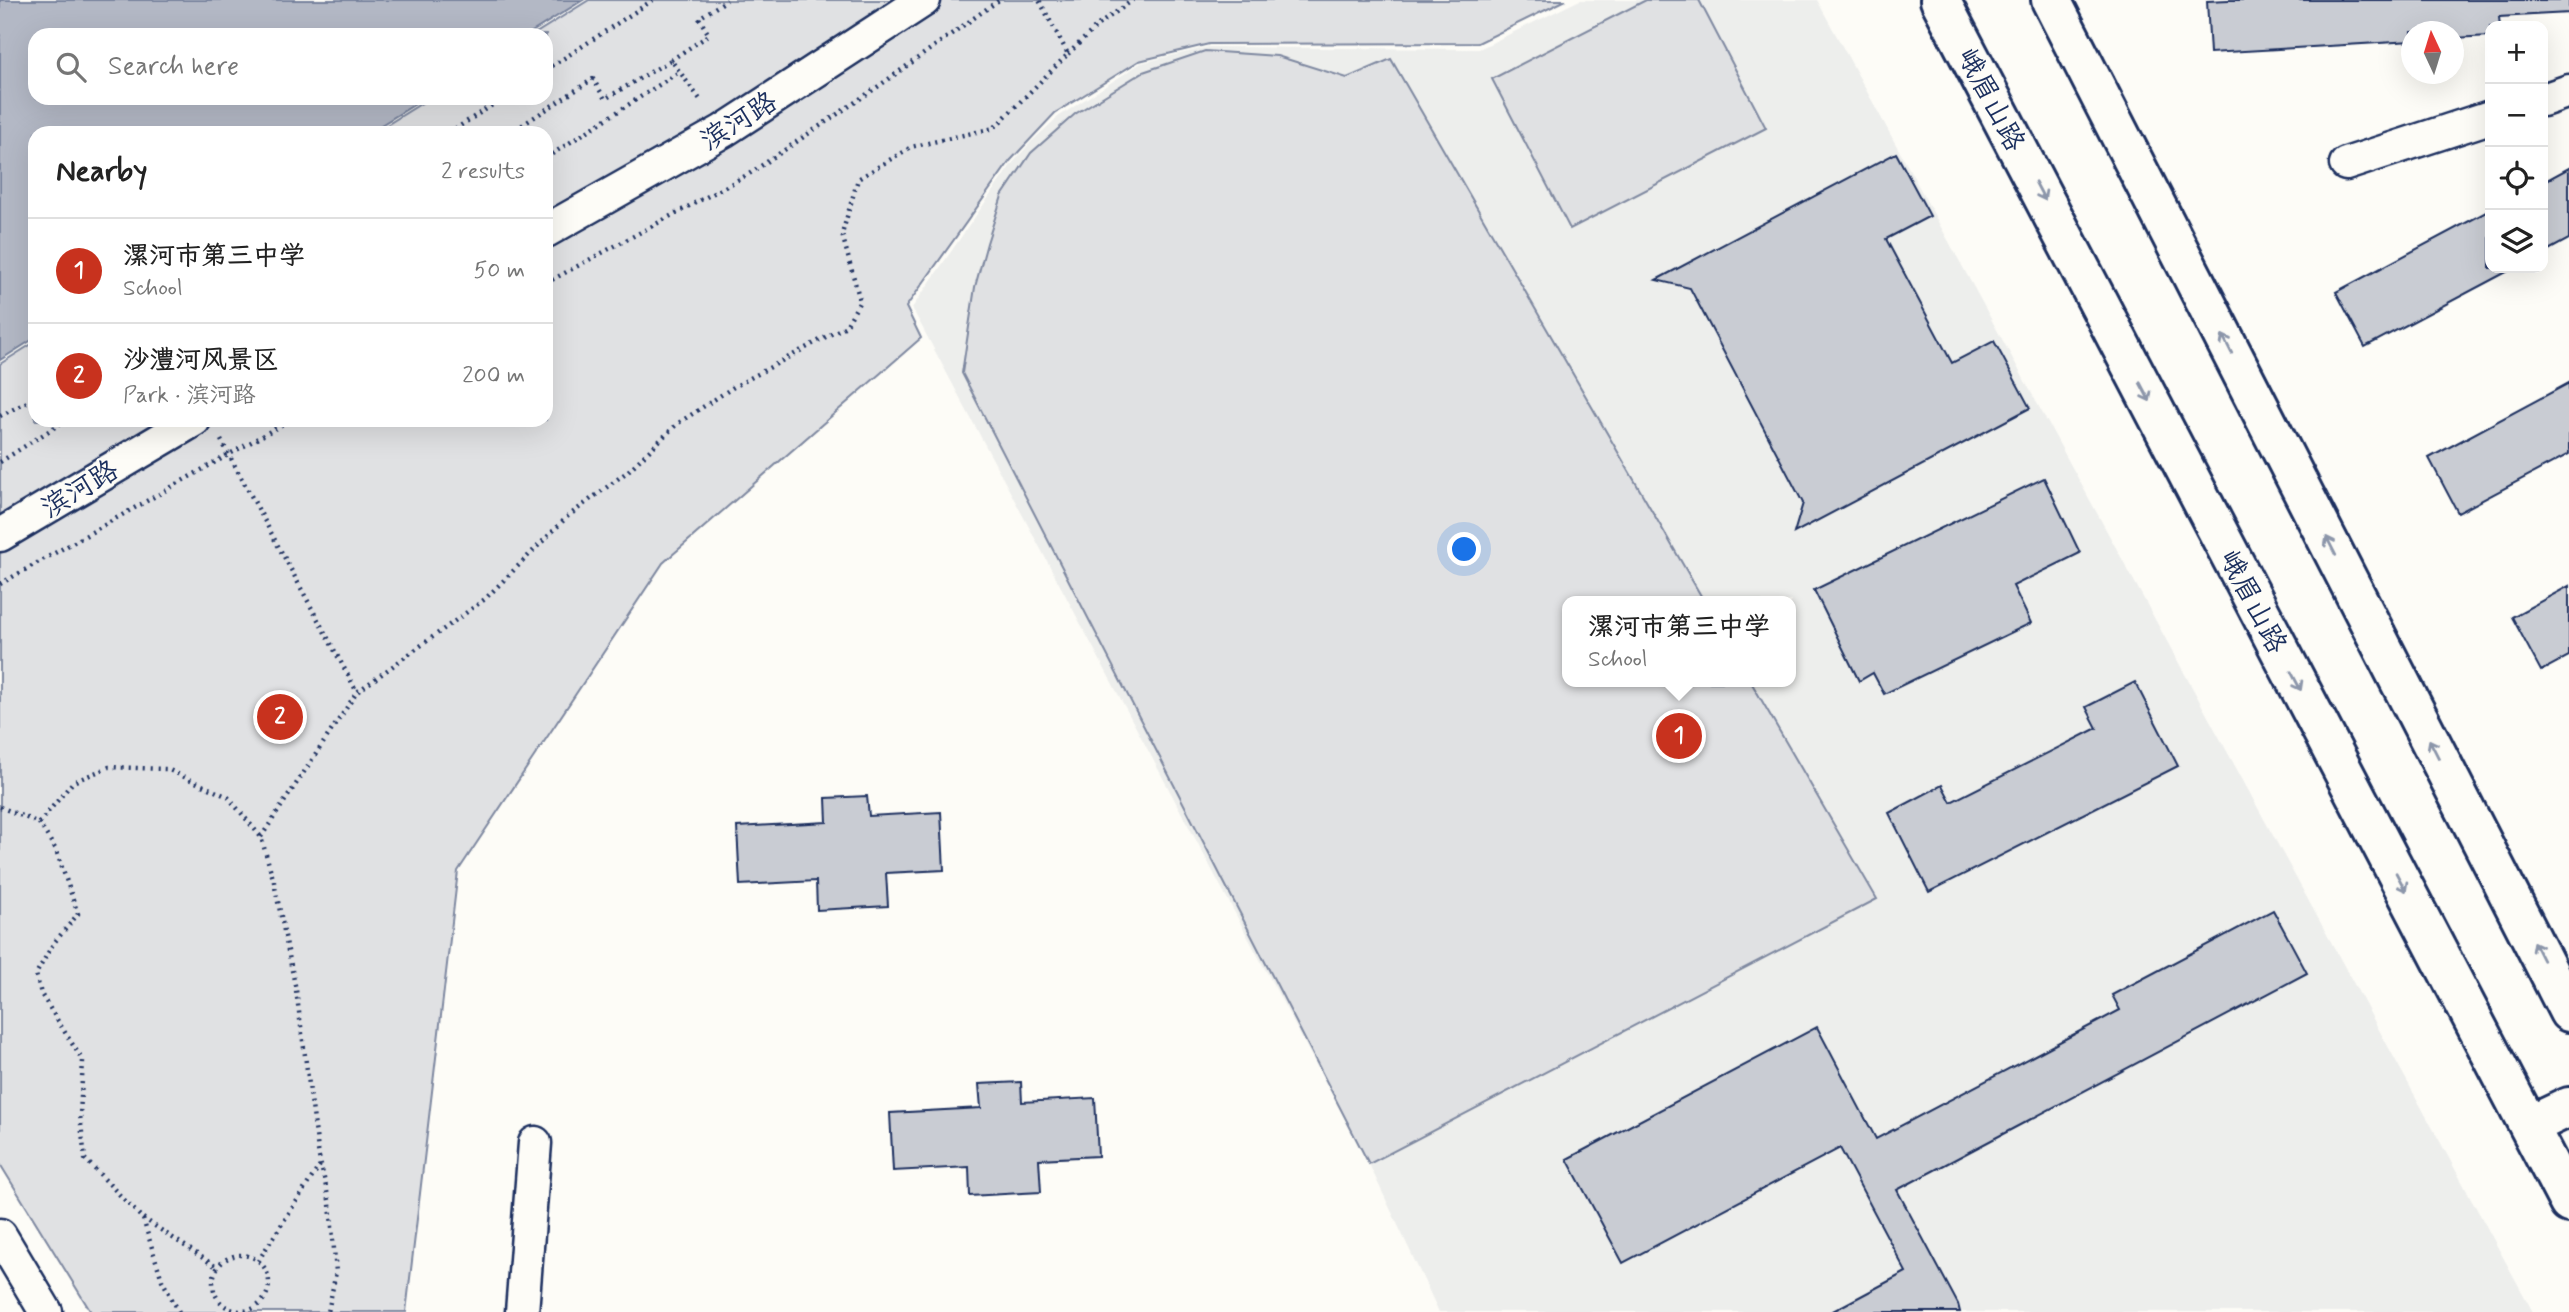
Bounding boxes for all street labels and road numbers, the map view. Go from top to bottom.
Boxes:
street label: 峨眉山路 [1947,42,2032,158]
street label: 滨河路 [694,84,785,160]
street label: 滨河路 [35,453,126,528]
street label: 峨眉山路 [2209,544,2294,660]

